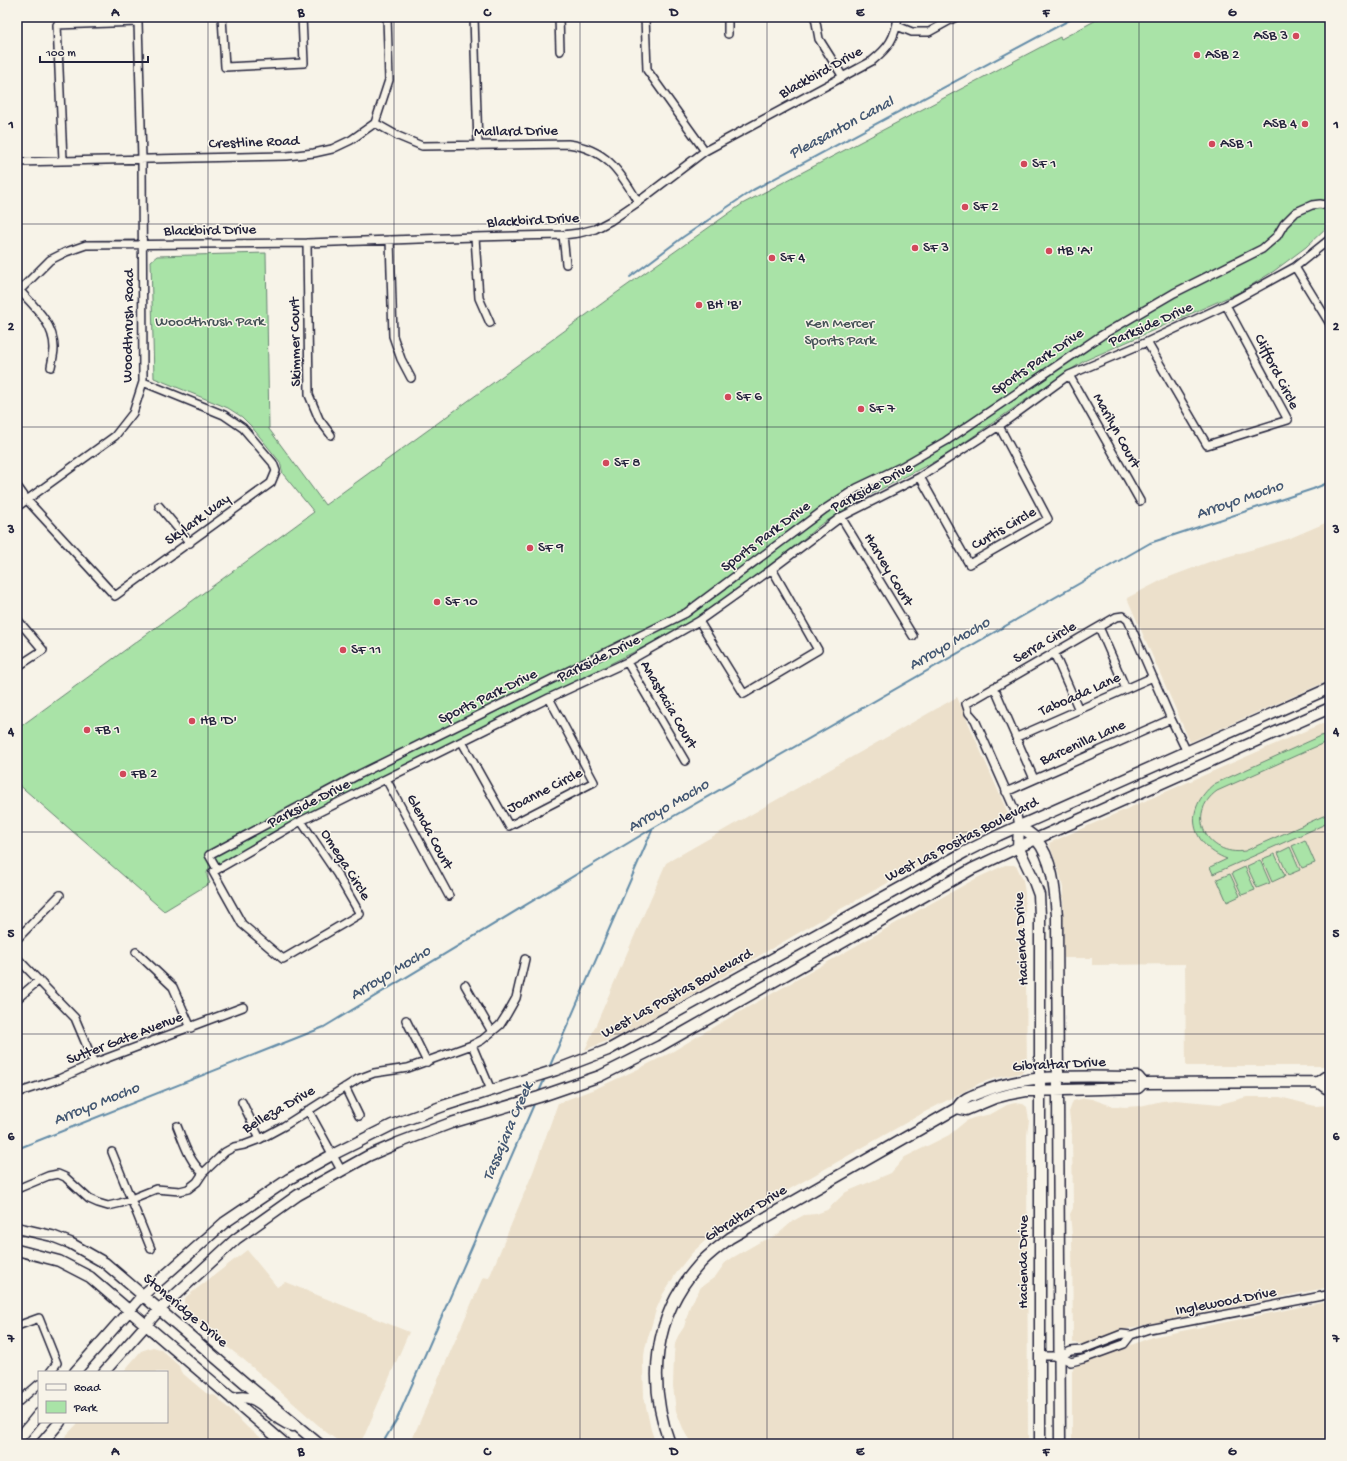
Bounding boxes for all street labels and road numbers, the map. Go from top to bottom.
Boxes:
street label: Blackbird Drive [775,43,866,104]
street label: Mallard Drive [474,122,558,142]
street label: Crestline Road [208,132,301,154]
street label: Blackbird Drive [485,210,580,232]
street label: Blackbird Drive [163,221,257,241]
street label: Woodthrush Road [119,268,139,383]
street label: Skimmer Court [286,295,306,387]
street label: Parkside Drive [1105,298,1196,352]
street label: Sports Park Drive [988,324,1088,400]
street label: Clifford Circle [1249,331,1303,413]
street label: Marilyn Court [1088,390,1145,473]
street label: Parkside Drive [827,459,916,518]
street label: Skylark Way [162,490,235,550]
street label: Sports Park Drive [718,497,815,577]
street label: Curtis Circle [968,503,1040,555]
street label: Harvey Court [859,530,918,611]
street label: Serra Circle [1010,618,1080,668]
street label: Parkside Drive [554,631,644,687]
street label: Anastacia Court [635,658,701,754]
street label: Sports Park Drive [436,665,540,729]
street label: Taboada Lane [1035,669,1124,721]
street label: Barcenilla Lane [1037,716,1129,770]
street label: Joanne Circle [504,764,586,818]
street label: Parkside Drive [264,775,353,833]
street label: Glenda Court [402,791,457,874]
street label: West Las Positas Boulevard [882,793,1043,887]
street label: Omega Circle [316,826,374,904]
street label: Hacienda Drive [1011,892,1033,986]
street label: West Las Positas Boulevard [598,944,757,1043]
street label: Sutter Gate Avenue [64,1008,186,1069]
street label: Gibraltar Drive [1012,1054,1106,1076]
street label: Belleza Drive [239,1082,319,1139]
street label: Gibraltar Drive [702,1181,791,1246]
street label: Hacienda Drive [1015,1215,1033,1309]
street label: Stoneridge Drive [139,1270,231,1352]
street label: Inglewood Drive [1174,1283,1278,1321]

